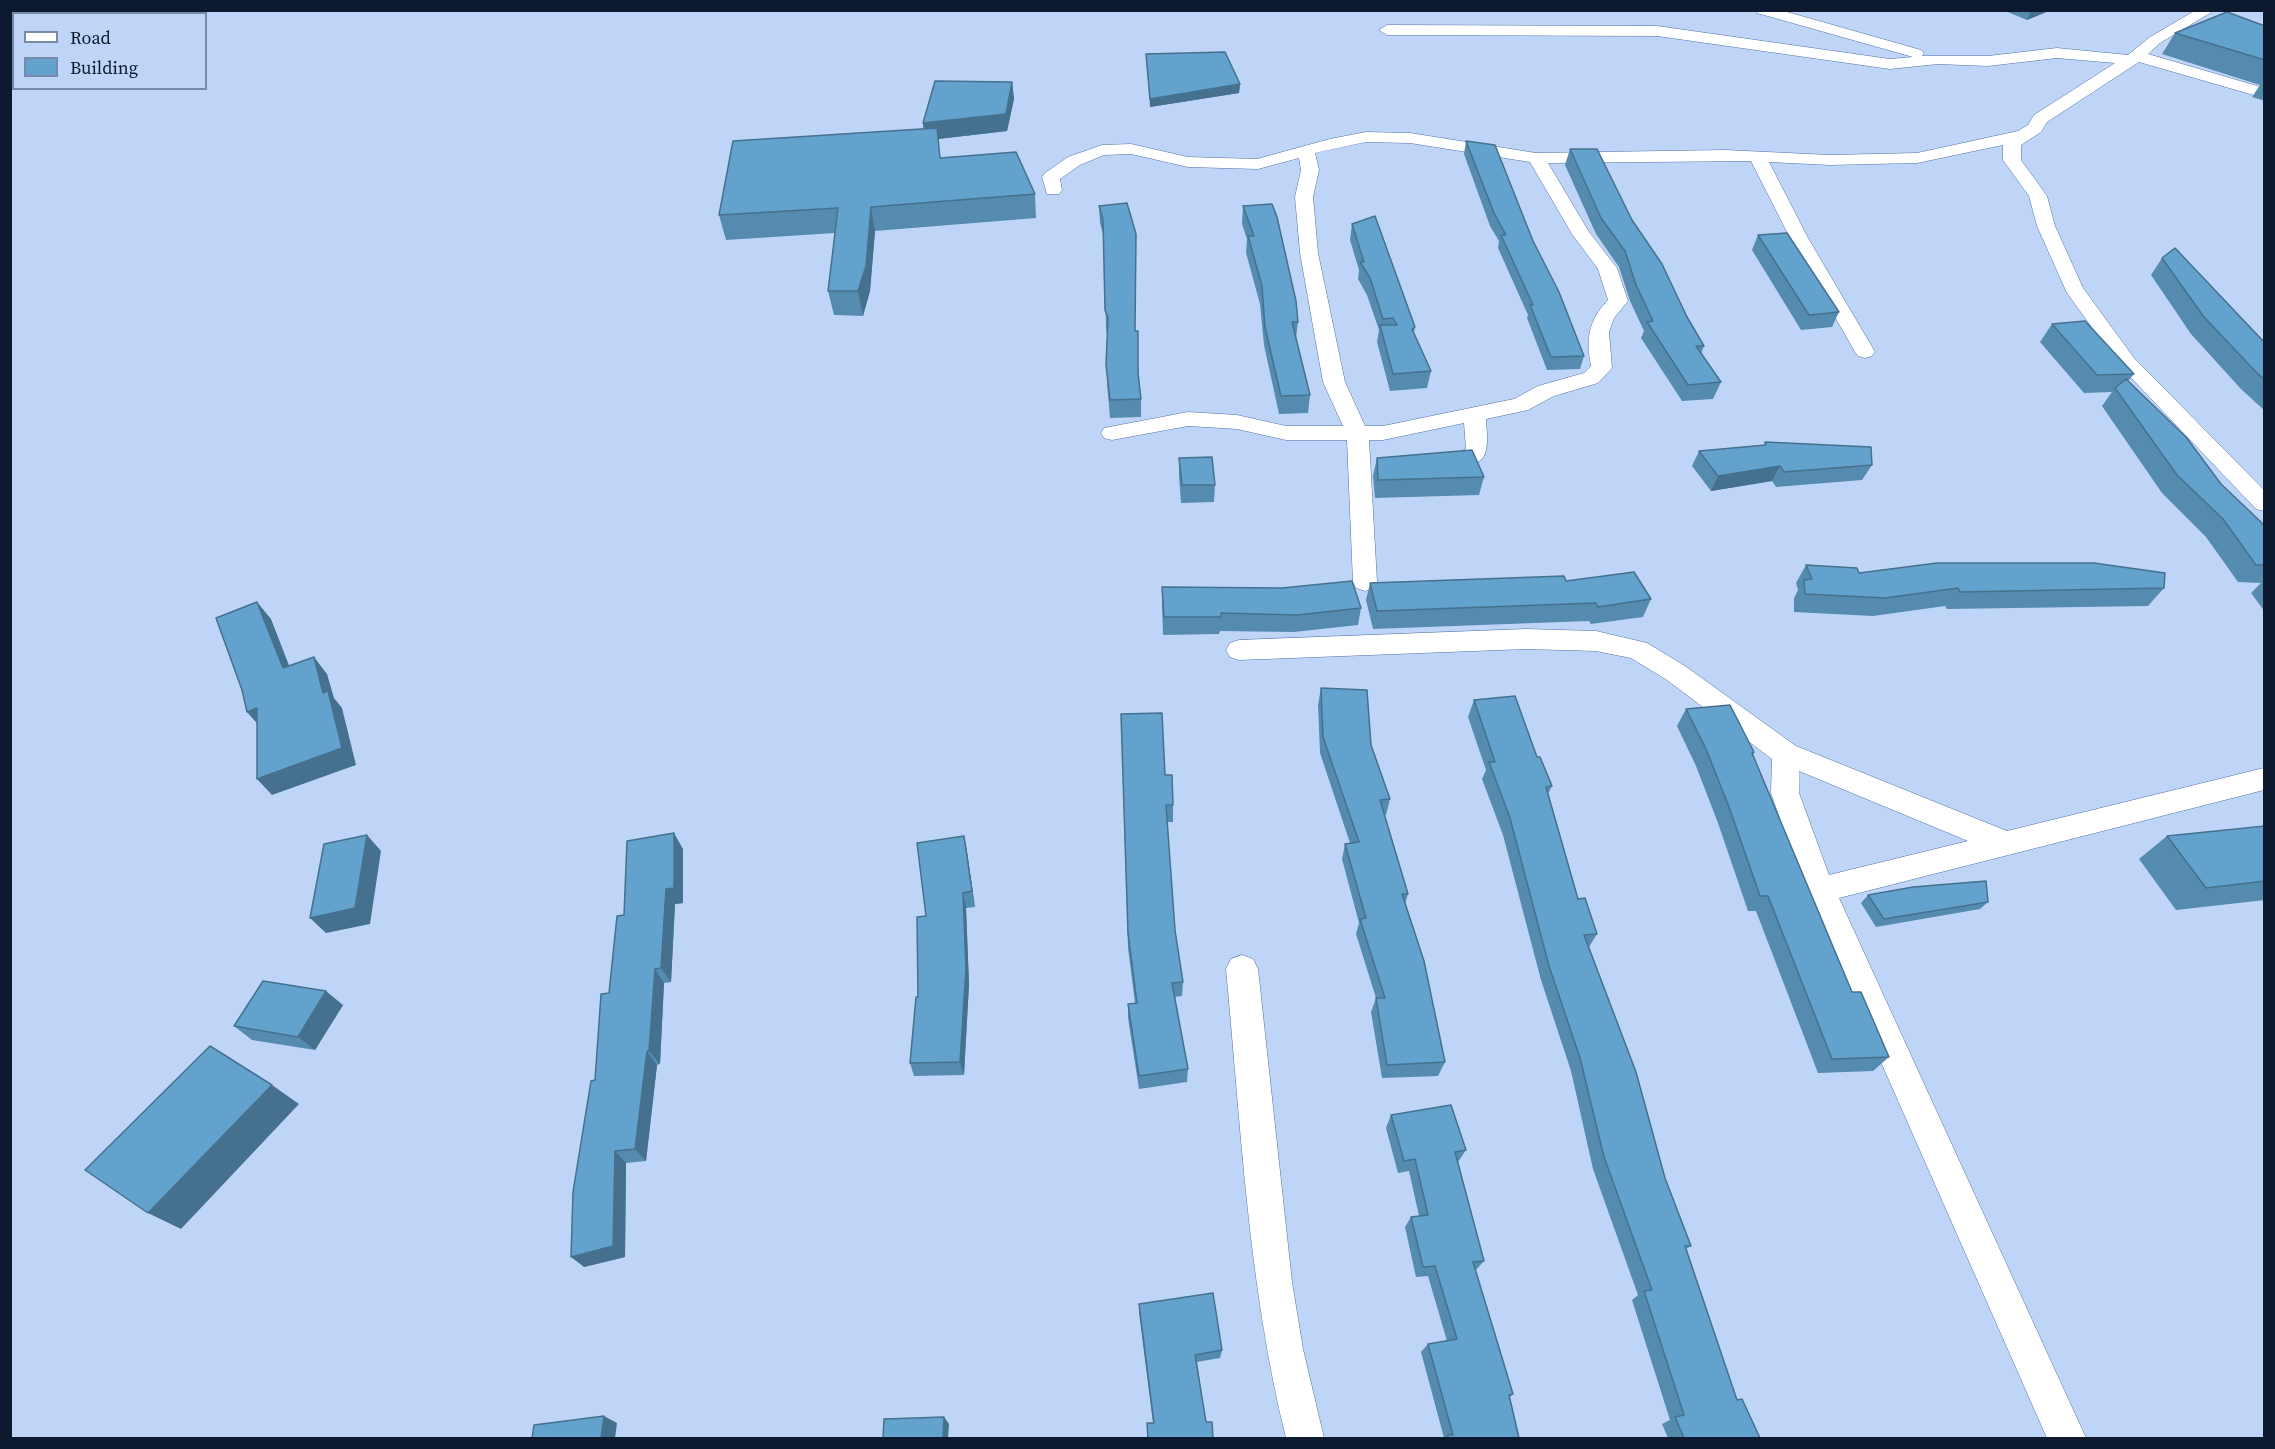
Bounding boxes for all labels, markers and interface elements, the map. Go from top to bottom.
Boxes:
legend [12,12,207,90]
text: Road [70,25,111,50]
text: Building [70,55,138,80]

